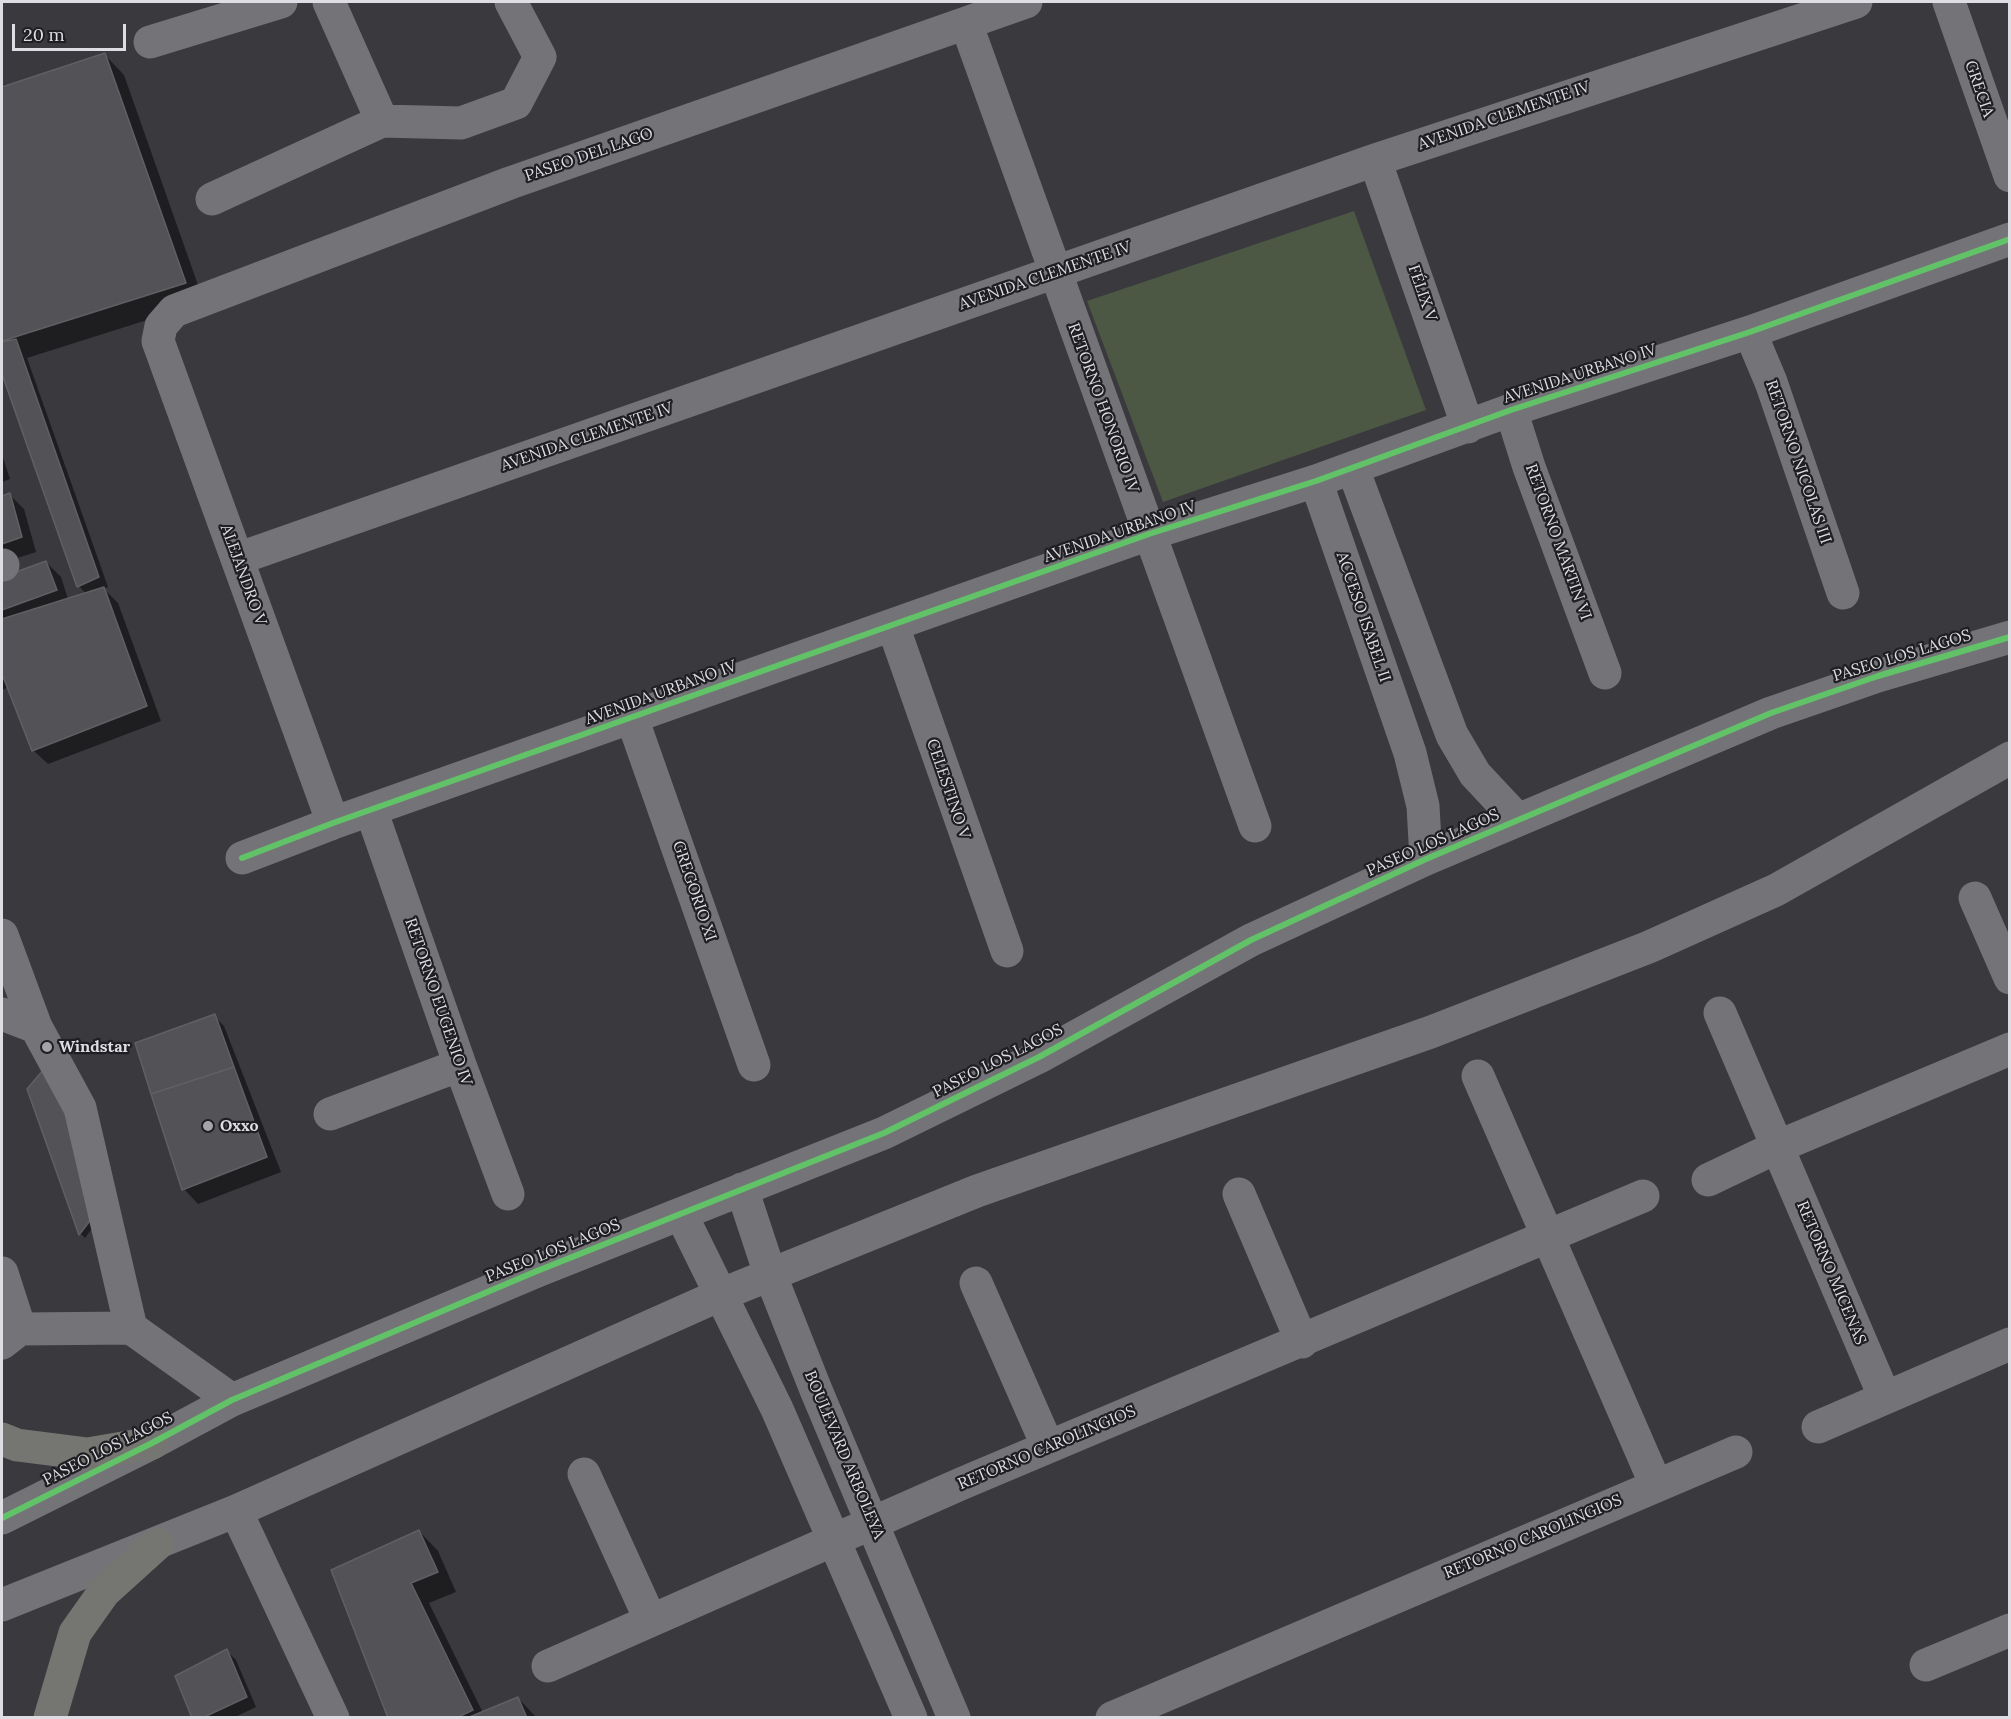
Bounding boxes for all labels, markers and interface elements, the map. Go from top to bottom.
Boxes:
scale bar [15,12,129,50]
text: 20 m [23,23,65,46]
street label: GRECIA [1960,58,1998,120]
street label: AVENIDA CLEMENTE IV [1415,78,1593,154]
street label: PASEO DEL LAGO [522,124,656,186]
street label: AVENIDA CLEMENTE IV [956,238,1134,314]
street label: FÉLIX V [1403,262,1441,324]
street label: RETORNO HONORIO IV [1063,320,1143,496]
street label: AVENIDA URBANO IV [1501,340,1659,408]
street label: RETORNO NICOLAS III [1761,378,1835,546]
street label: AVENIDA CLEMENTE IV [498,399,676,475]
street label: RETORNO MARTIN VI [1521,461,1595,623]
street label: AVENIDA URBANO IV [1041,497,1199,567]
street label: ALEJANDRO V [216,522,270,628]
street label: ACCESO ISABEL II [1332,549,1394,685]
street label: PASEO LOS LAGOS [1831,626,1973,686]
street label: AVENIDA URBANO IV [583,657,739,729]
street label: CELESTINO V [922,736,974,842]
street label: PASEO LOS LAGOS [1364,805,1502,881]
street label: GREGORIO XI [668,838,720,944]
street label: RETORNO EUGENIO IV [400,916,476,1088]
street label: PASEO LOS LAGOS [930,1020,1066,1102]
place label: Windstar [59,1037,130,1057]
marker: Windstar [40,1040,54,1054]
place label: Oxxo [220,1116,259,1136]
marker: Oxxo [201,1119,215,1133]
street label: RETORNO MICENAS [1792,1198,1870,1348]
street label: PASEO LOS LAGOS [483,1215,623,1287]
street label: BOULEVARD ARBOLEYA [800,1368,888,1542]
street label: RETORNO CAROLINGIOS [955,1402,1139,1494]
street label: PASEO LOS LAGOS [40,1408,176,1490]
street label: RETORNO CAROLINGIOS [1441,1491,1625,1583]

